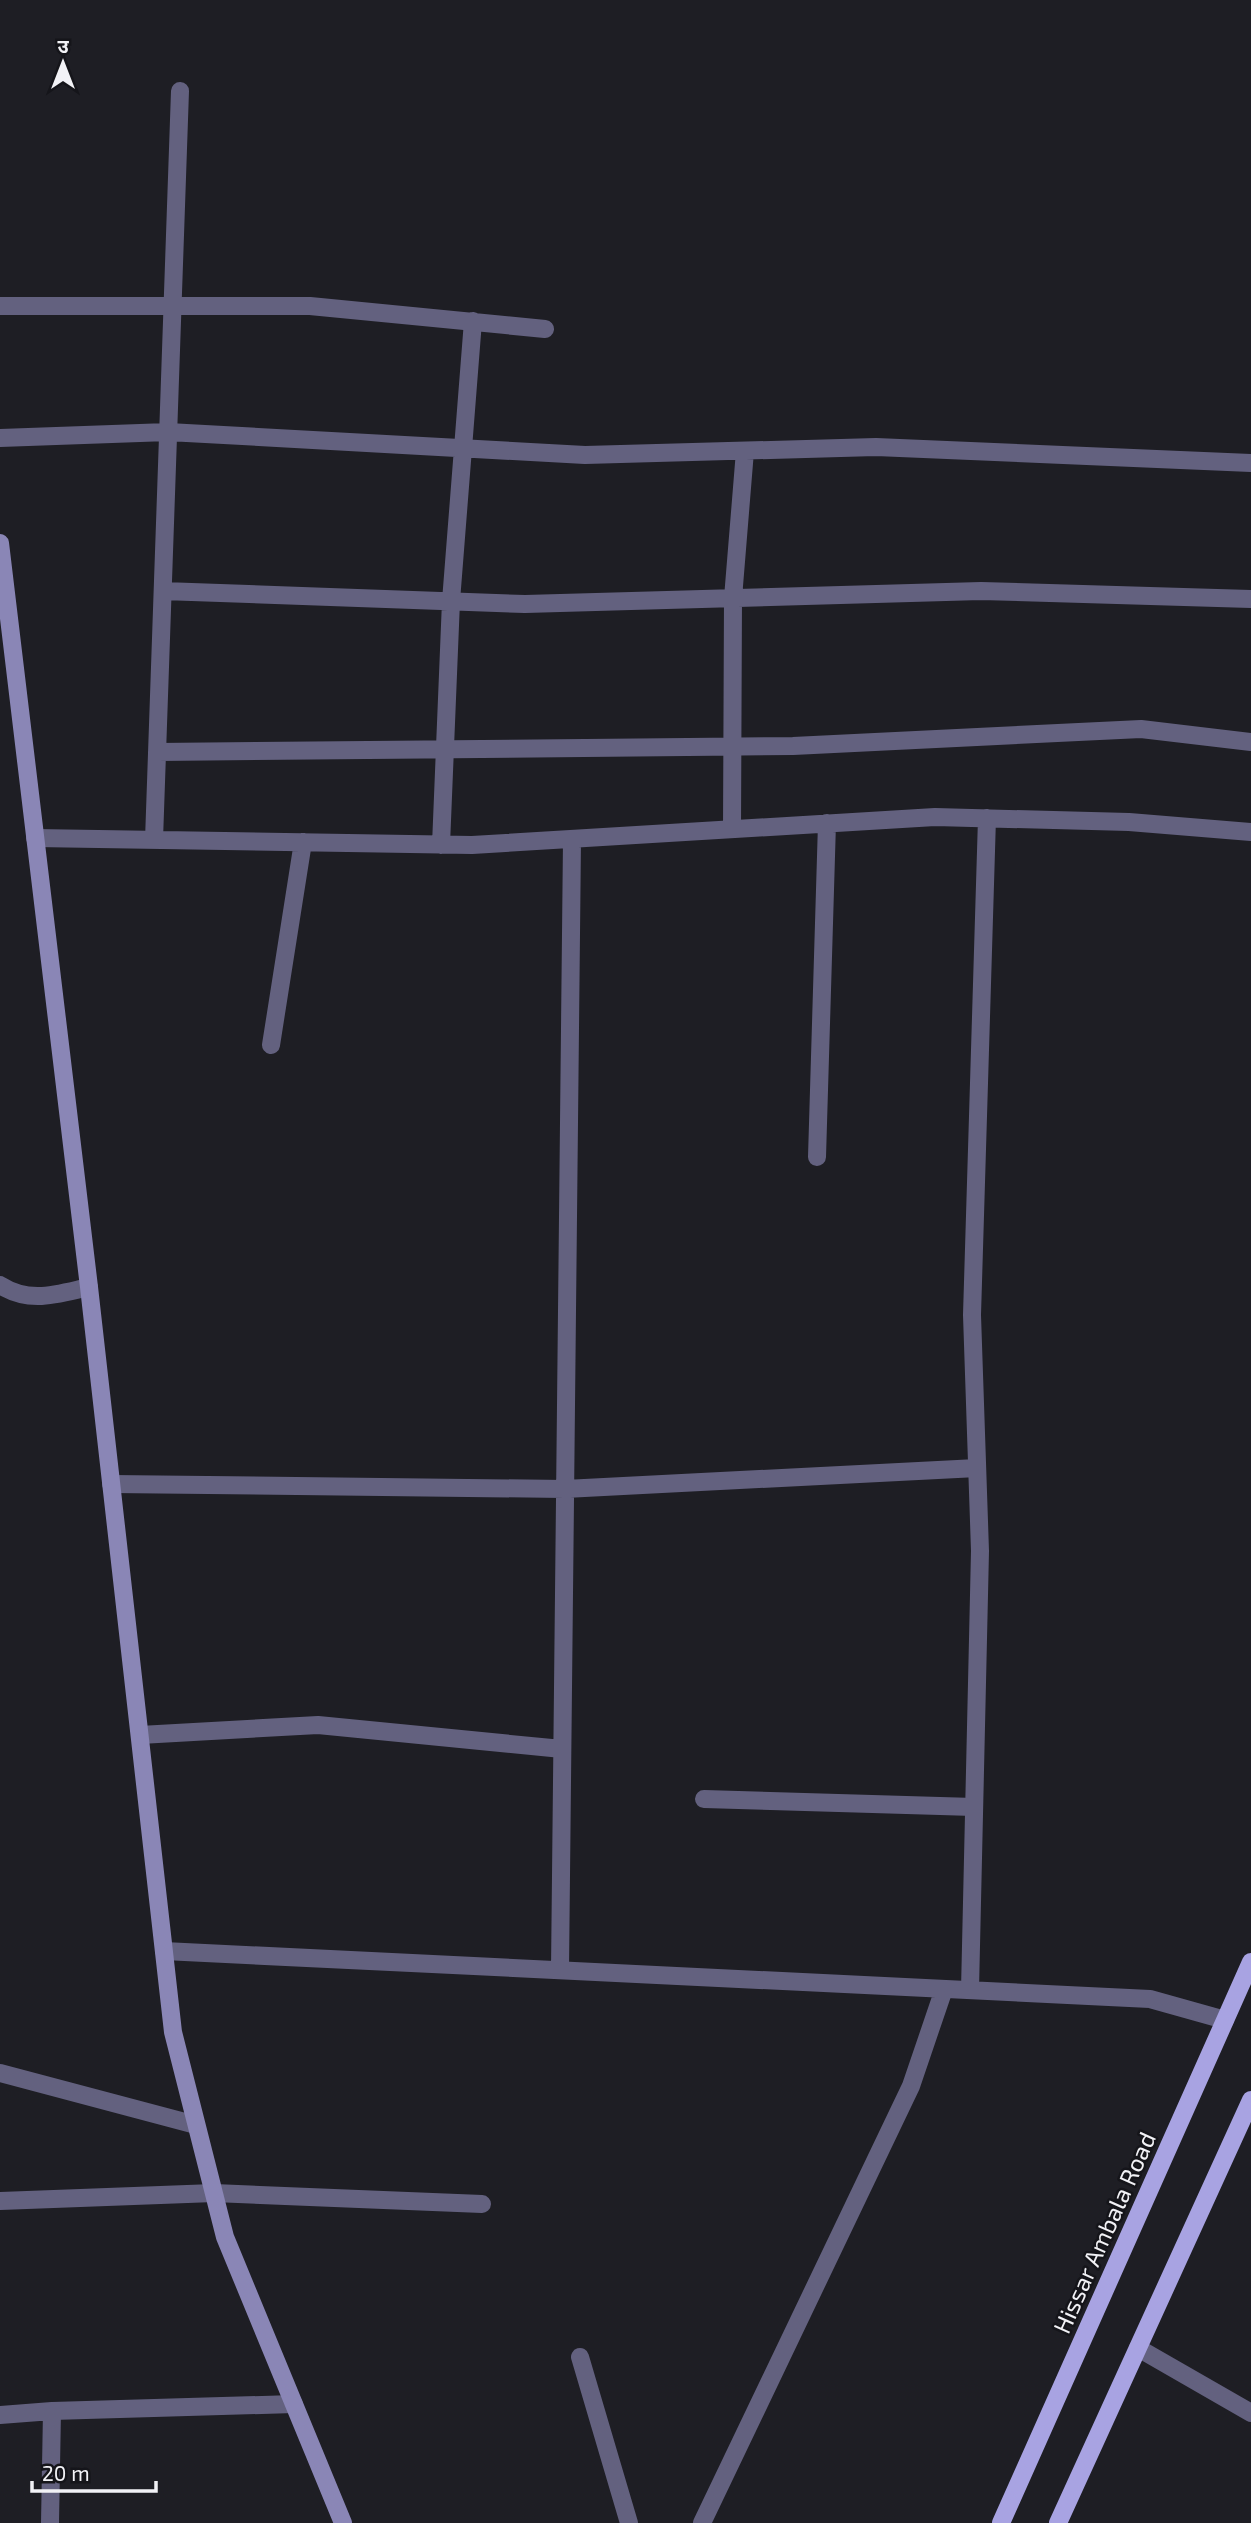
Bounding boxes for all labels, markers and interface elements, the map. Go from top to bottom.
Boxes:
north arrow [28,28,98,98]
text: उ [57,34,69,57]
street label: Hissar Ambala Road [1046,2127,1161,2337]
scale bar [32,2450,156,2494]
text: 20 m [42,2460,90,2485]

